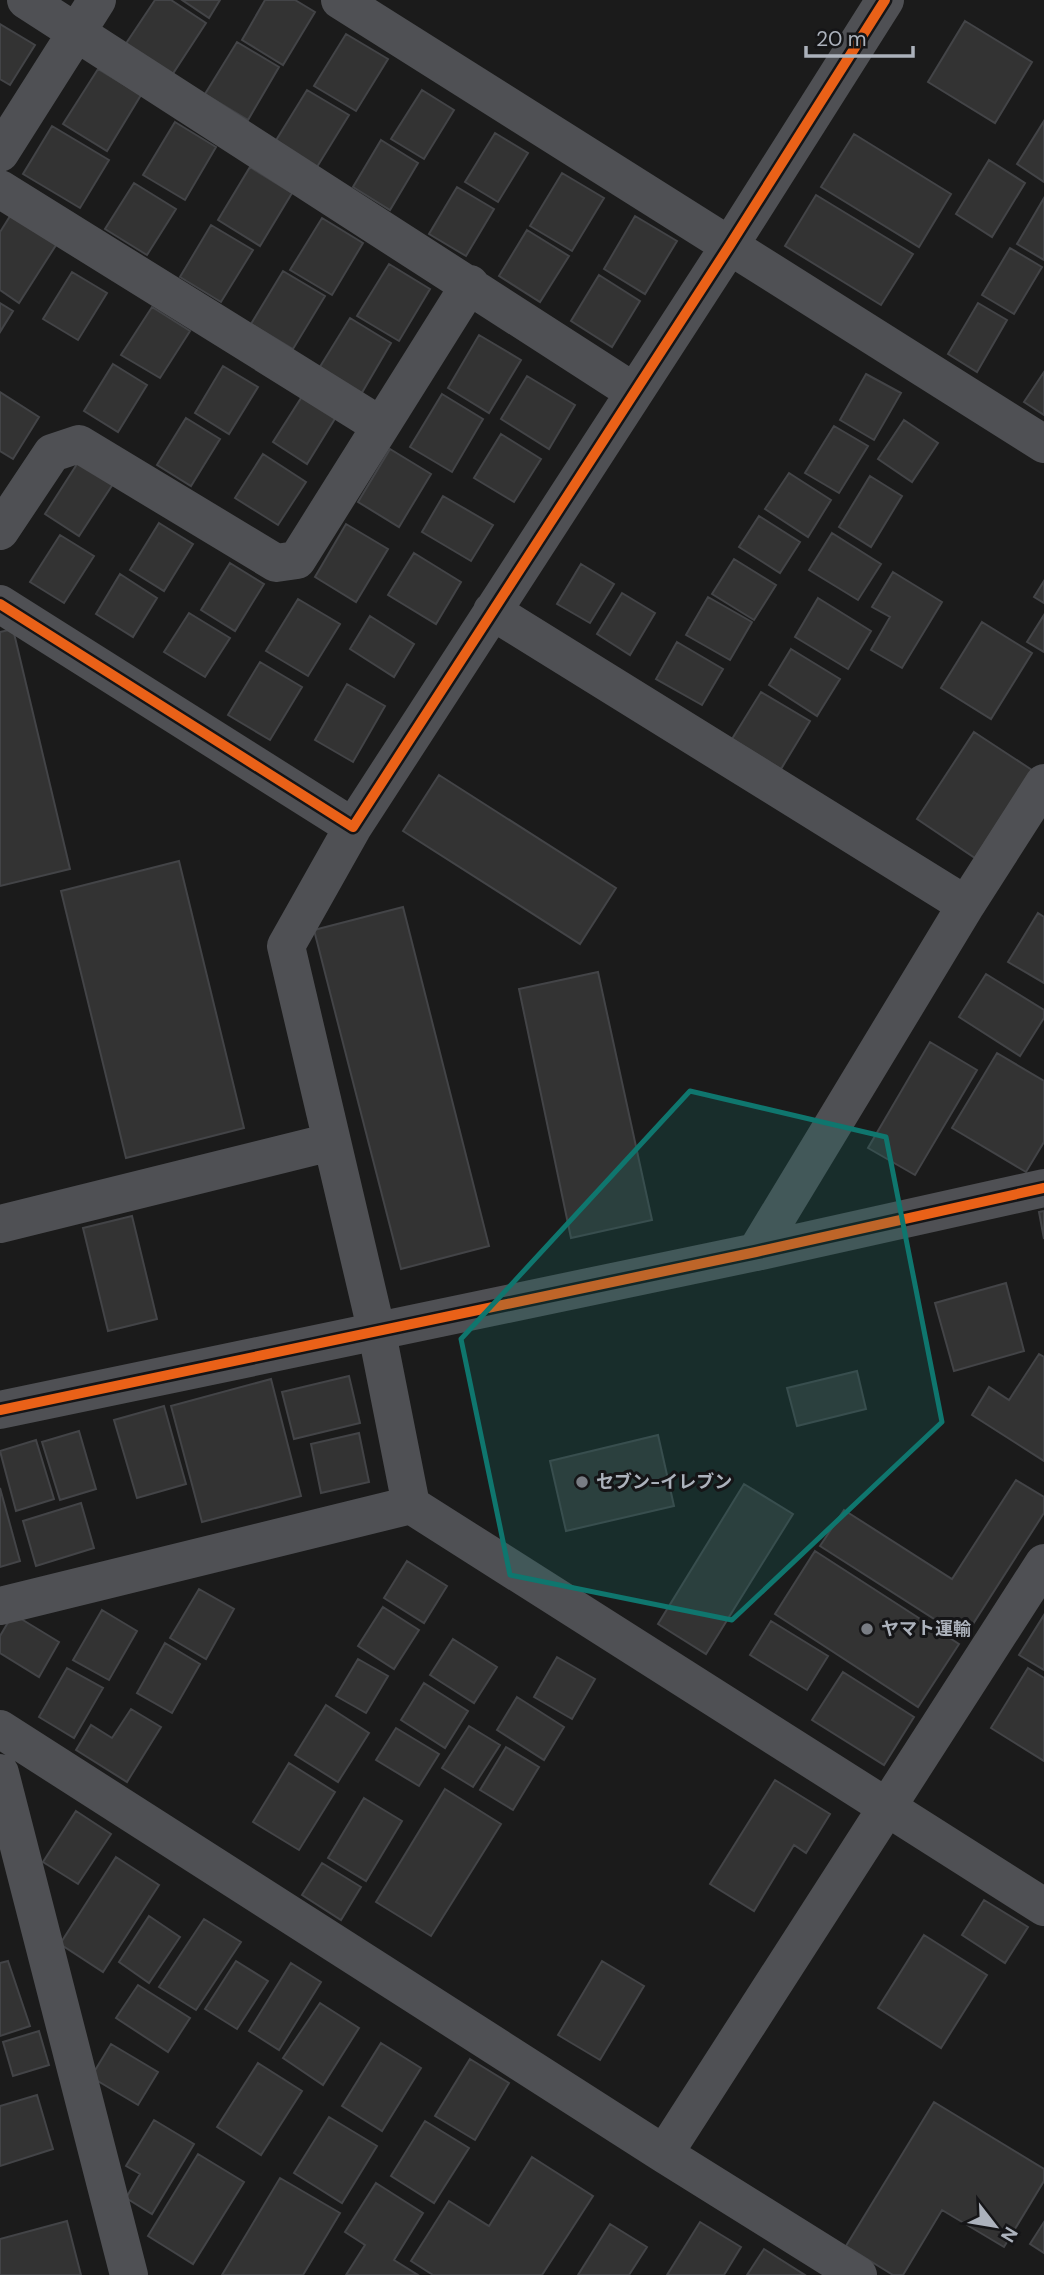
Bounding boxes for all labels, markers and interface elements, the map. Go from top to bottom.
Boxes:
scale bar [806,14,913,58]
text: 20 m [816,25,867,53]
place label: セブン-イレブン [596,1470,732,1494]
marker: セブン-イレブン [574,1474,590,1490]
place label: ヤマト運輸 [881,1617,971,1641]
marker: ヤマト運輸 [859,1621,875,1637]
north arrow [960,2191,1030,2261]
text: N [995,2222,1023,2247]

